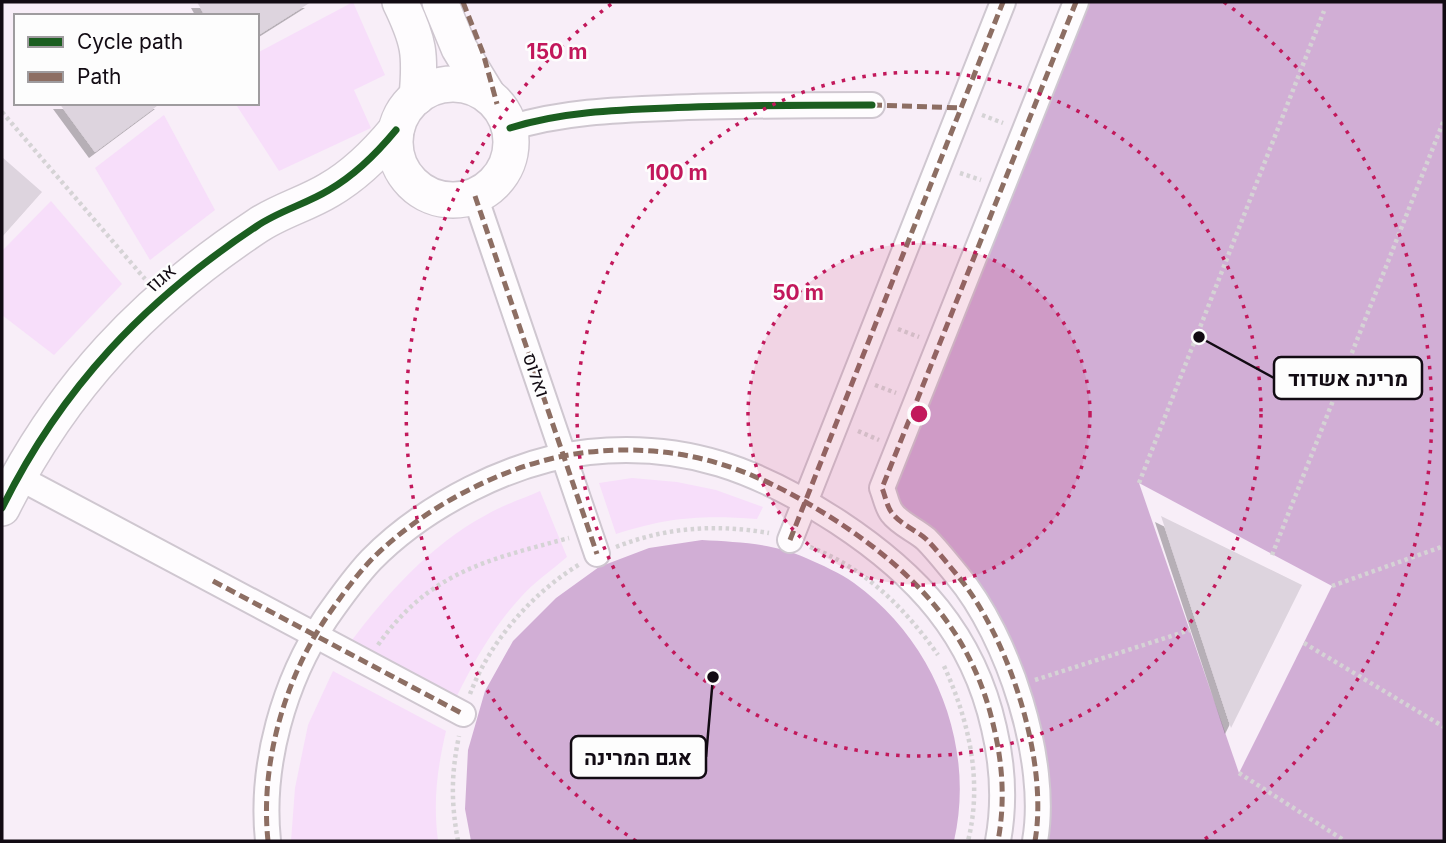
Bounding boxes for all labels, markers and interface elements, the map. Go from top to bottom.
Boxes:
legend [14,14,259,105]
text: Cycle path [77,29,183,54]
text: 150 m [527,39,587,64]
text: Path [77,64,122,89]
text: 100 m [646,160,708,185]
street label: אגוז [141,259,181,297]
text: 50 m [772,280,824,305]
street label: ואלוס [518,350,554,400]
callout: מרינה אשדוד [1274,357,1422,399]
text: מרינה אשדוד [1288,366,1408,391]
centre of rings [907,402,931,426]
callout: אגם המרינה [571,736,706,778]
text: אגם המרינה [584,745,692,770]

